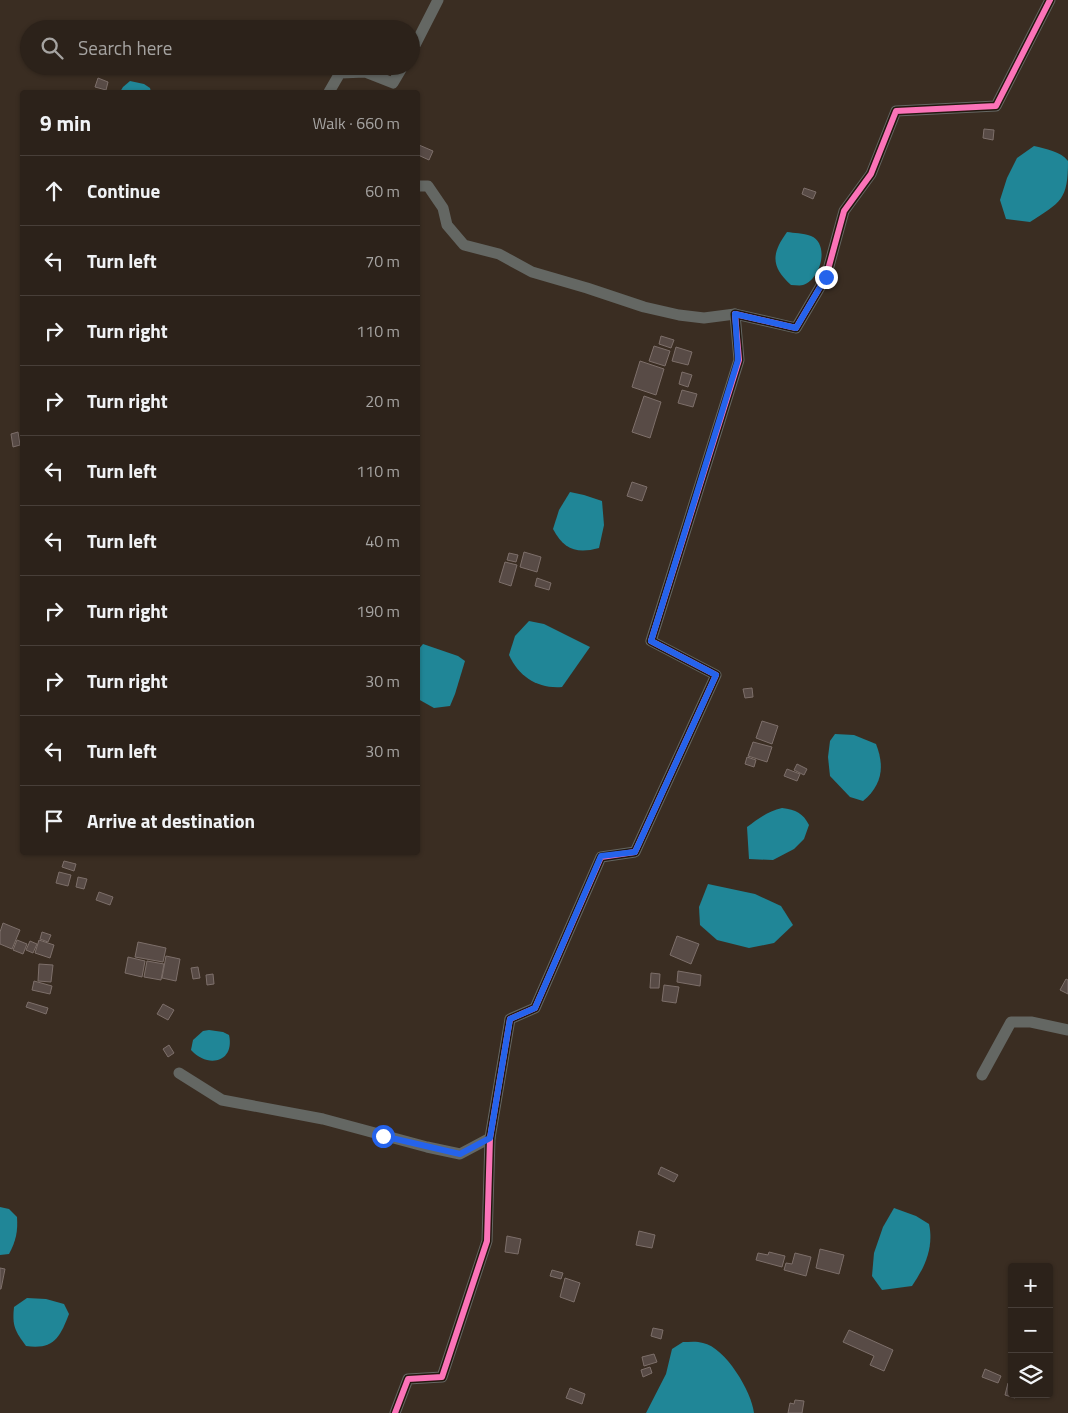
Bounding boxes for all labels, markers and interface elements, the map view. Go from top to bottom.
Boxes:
search box [20,20,420,75]
text: Search here [78,33,172,62]
icon: search [38,34,66,62]
text: 9 min [40,107,91,139]
text: Walk · 660 m [312,111,400,135]
text: Continue [87,176,160,205]
icon: ahead [40,177,68,205]
text: 60 m [365,179,400,203]
text: Turn left [87,246,157,275]
icon: left [40,247,68,275]
text: 70 m [365,249,400,273]
route end [815,266,838,289]
text: Turn right [87,316,168,345]
icon: right [40,317,68,345]
text: 110 m [356,319,400,343]
text: Turn right [87,386,168,415]
icon: right [40,387,68,415]
text: 20 m [365,389,400,413]
text: Turn left [87,456,157,485]
icon: left [40,457,68,485]
text: 110 m [356,459,400,483]
text: Turn left [87,526,157,555]
icon: left [40,527,68,555]
text: 40 m [365,529,400,553]
text: Turn right [87,596,168,625]
icon: right [40,597,68,625]
text: 190 m [356,599,400,623]
text: Turn right [87,666,168,695]
icon: right [40,667,68,695]
text: 30 m [365,669,400,693]
text: Turn left [87,736,157,765]
icon: left [40,737,68,765]
text: 30 m [365,739,400,763]
text: Arrive at destination [87,806,255,835]
icon: arrive [40,807,68,835]
route start [372,1125,395,1148]
map controls [1008,1263,1053,1398]
button: + [1008,1263,1053,1308]
button: − [1008,1308,1053,1353]
button: layers [1008,1353,1053,1398]

